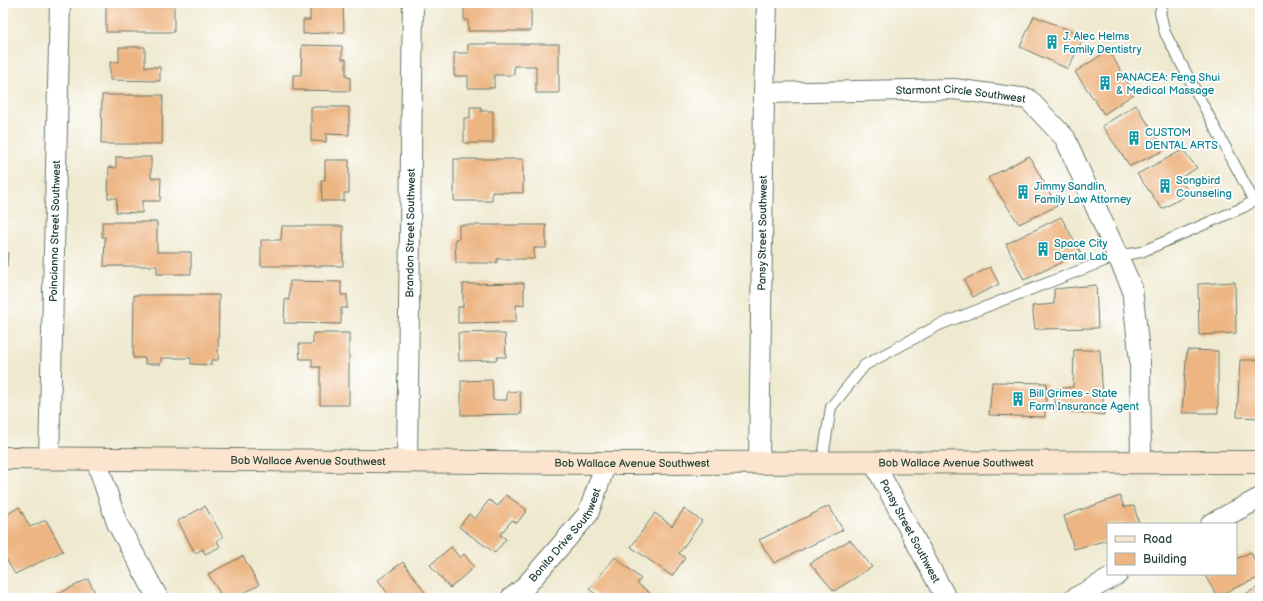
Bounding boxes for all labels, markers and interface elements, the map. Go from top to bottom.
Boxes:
place label: J. Alec Helms Family Dentistry [1063,30,1142,56]
building icon: J. Alec Helms Family Dentistry [1044,34,1060,50]
place label: PANACEA: Feng Shui & Medical Massage [1116,71,1220,97]
building icon: PANACEA: Feng Shui & Medical Massage [1097,75,1113,91]
street label: Starmont Circle Southwest [896,83,1027,105]
place label: CUSTOM DENTAL ARTS [1145,126,1218,152]
building icon: CUSTOM DENTAL ARTS [1126,130,1142,146]
street label: Poincianna Street Southwest [46,159,63,302]
street label: Brandon Street Southwest [403,168,417,298]
place label: Songbird Counseling [1176,174,1232,200]
street label: Pansy Street Southwest [755,175,769,291]
building icon: Songbird Counseling [1157,178,1173,194]
place label: Jimmy Sandlin, Family Law Attorney [1034,180,1131,206]
building icon: Jimmy Sandlin, Family Law Attorney [1015,184,1031,200]
place label: Space City Dental Lab [1054,237,1108,263]
building icon: Space City Dental Lab [1035,241,1051,257]
place label: Bill Grimes - State Farm Insurance Agent [1029,387,1140,413]
building icon: Bill Grimes - State Farm Insurance Agent [1010,391,1026,407]
street label: Bob Wallace Avenue Southwest [230,453,386,468]
street label: Bob Wallace Avenue Southwest [554,456,710,470]
street label: Bob Wallace Avenue Southwest [878,456,1034,469]
street label: Pansy Street Southwest [877,477,943,586]
street label: Bonita Drive Southwest [526,486,603,584]
legend [1107,523,1237,575]
text: Road [1143,532,1172,547]
text: Building [1143,552,1187,567]

